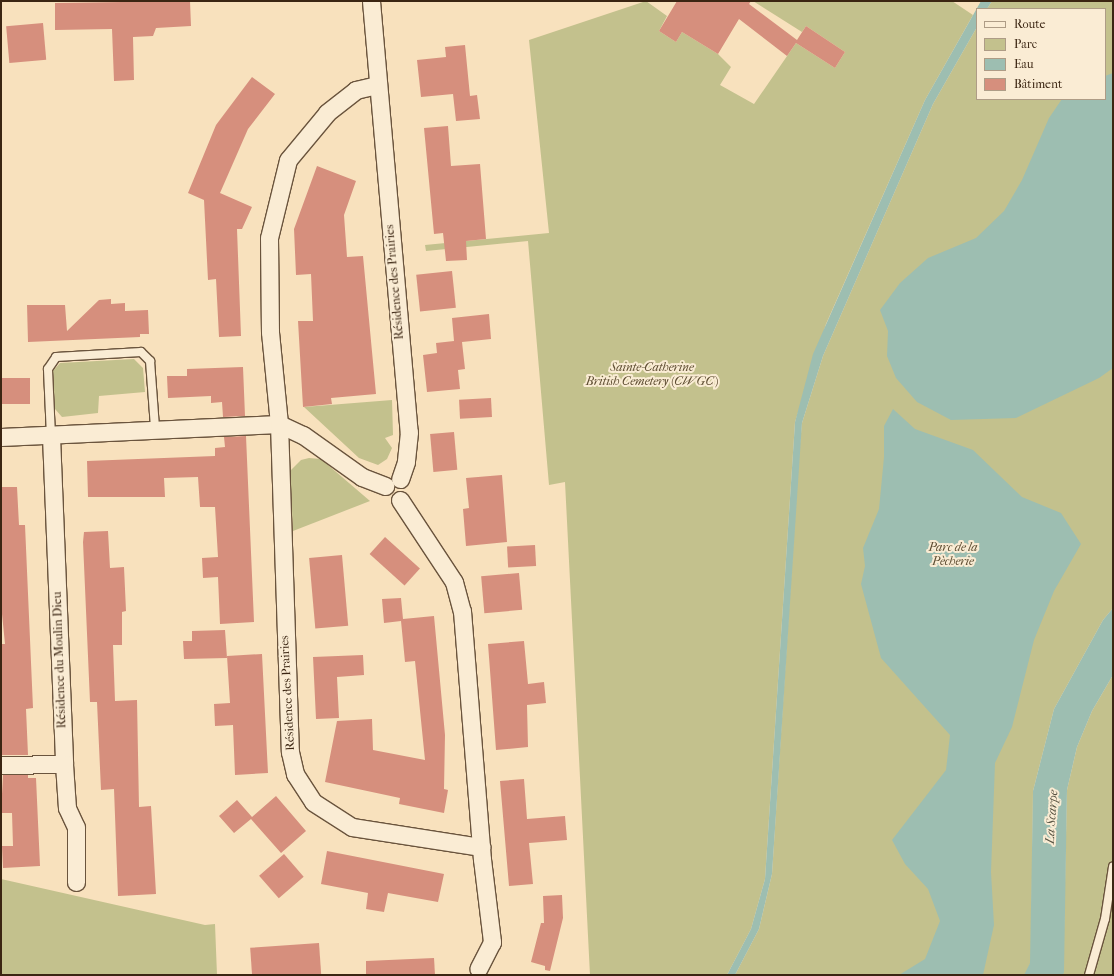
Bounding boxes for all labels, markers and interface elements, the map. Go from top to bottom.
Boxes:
legend [976,8,1106,100]
text: Route [1014,17,1046,31]
text: Parc [1014,37,1037,51]
text: Eau [1014,57,1034,71]
text: Bâtiment [1014,77,1062,91]
street label: Résidence des Prairies [383,224,407,340]
park label: Sainte-Catherine British Cemetery (CWGC) [586,361,718,389]
park label: Parc de la Pècherie [928,541,978,569]
street label: Résidence du Moulin Dieu [50,591,70,729]
street label: Résidence des Prairies [278,635,298,751]
water label: La Scarpe [1042,790,1062,844]

